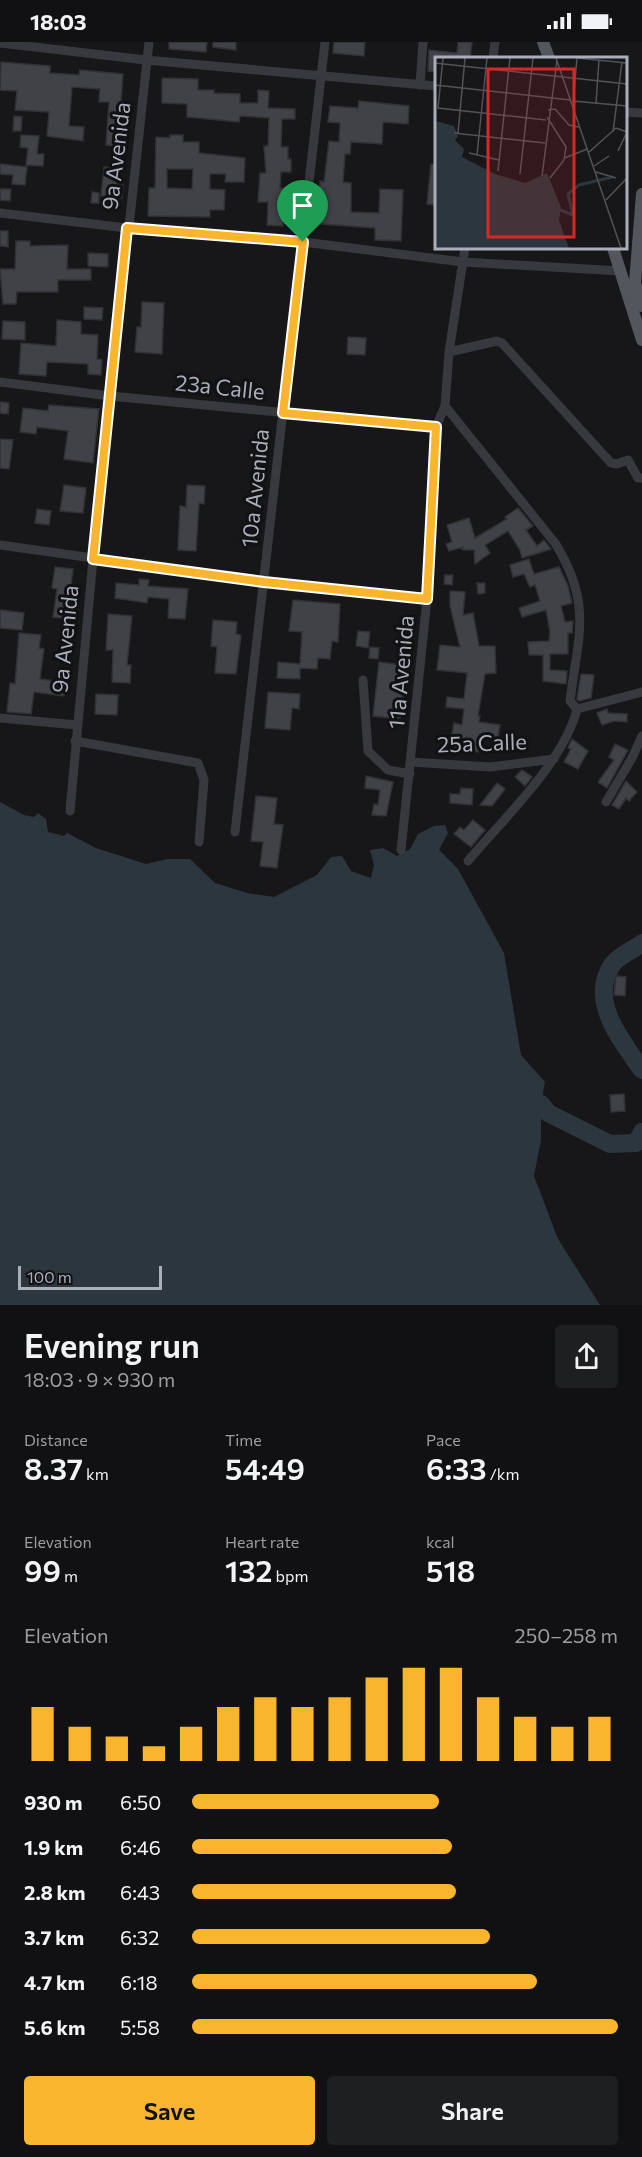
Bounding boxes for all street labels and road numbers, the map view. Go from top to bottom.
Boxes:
street label: 9a Avenida [95,101,136,211]
street label: 23a Calle [174,368,266,405]
street label: 10a Avenida [235,427,274,548]
street label: 9a Avenida [45,584,84,694]
street label: 11a Avenida [382,614,419,730]
street label: 25a Calle [437,727,527,758]

